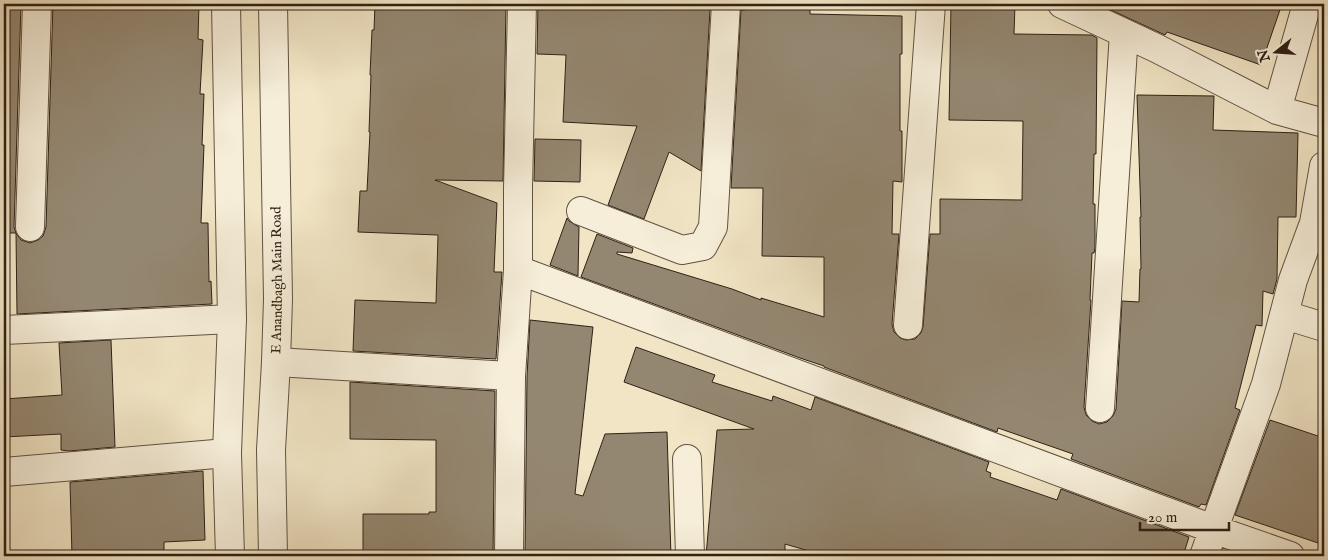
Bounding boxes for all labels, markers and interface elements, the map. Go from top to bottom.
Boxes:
north arrow [1250,28,1300,78]
text: N [1254,47,1275,65]
street label: E Anandbagh Main Road [267,206,287,354]
scale bar [1140,500,1229,532]
text: 20 m [1148,508,1178,527]

